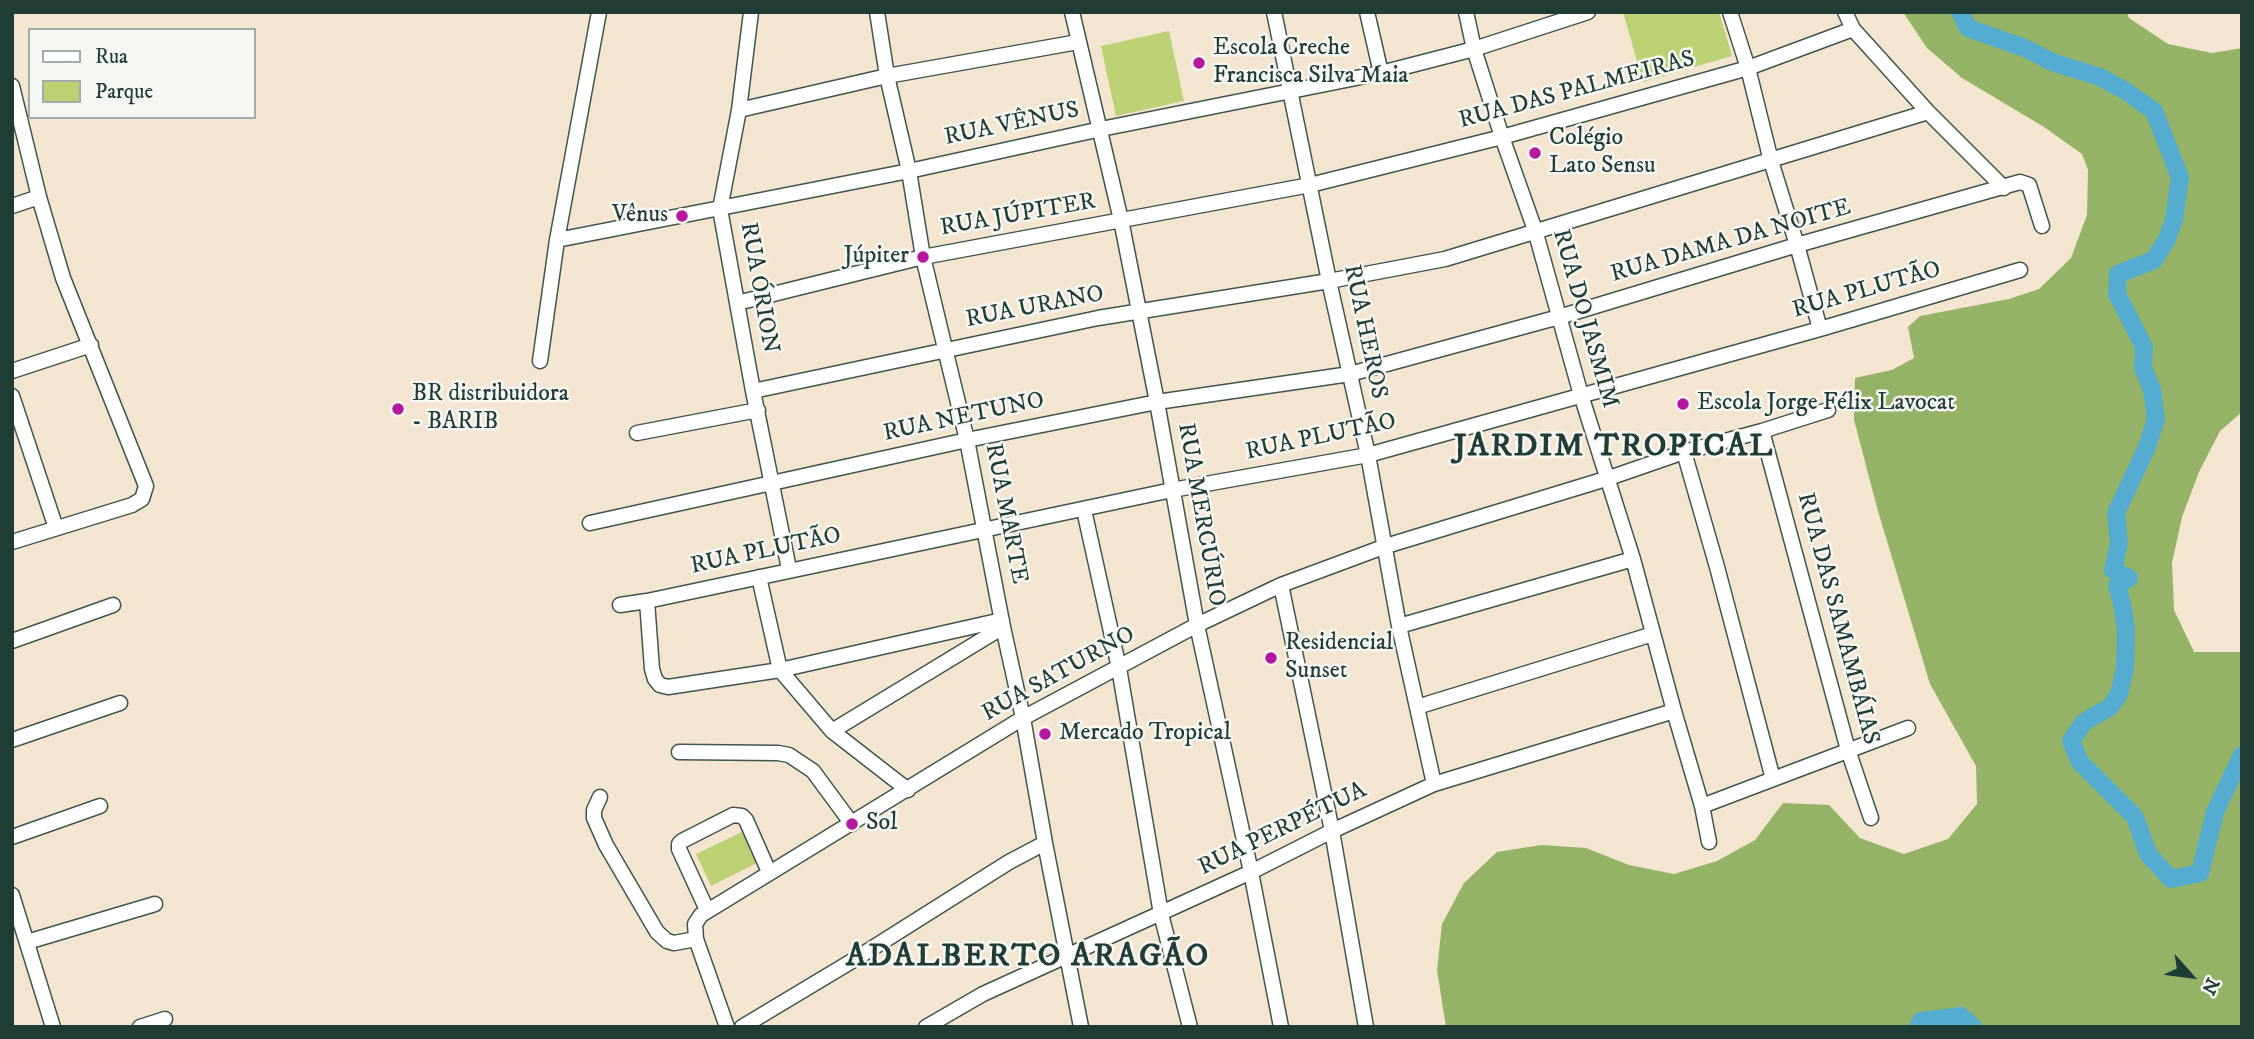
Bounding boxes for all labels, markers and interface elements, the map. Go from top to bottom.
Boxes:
legend [28,28,256,119]
place label: Escola Creche Francisca Silva Maia [1213,35,1409,91]
text: Rua [95,44,128,70]
street label: RUA DAS PALMEIRAS [1456,46,1698,136]
marker: Escola Creche Francisca Silva Maia [1191,55,1207,71]
text: Parque [95,79,153,105]
street label: RUA VÊNUS [942,97,1082,153]
place label: Colégio Lato Sensu [1549,125,1656,181]
marker: Colégio Lato Sensu [1527,145,1543,161]
street label: RUA JÚPITER [938,188,1098,244]
street label: RUA DAMA DA NOITE [1608,194,1854,290]
place label: Vênus [612,202,668,230]
marker: Vênus [674,208,690,224]
street label: RUA ÓRION [732,220,784,356]
street label: RUA DO JASMIM [1545,226,1623,412]
place label: Júpiter [844,243,909,271]
marker: Júpiter [915,249,931,265]
street label: RUA PLUTÃO [1789,256,1945,326]
street label: RUA HEROS [1336,262,1392,402]
street label: RUA URANO [963,280,1107,336]
place label: BR distribuidora - BARIB [412,381,569,437]
street label: RUA NETUNO [881,387,1047,449]
place label: Escola Jorge Félix Lavocat [1697,390,1955,418]
marker: Escola Jorge Félix Lavocat [1675,396,1691,412]
marker: BR distribuidora - BARIB [390,401,406,417]
street label: RUA PLUTÃO [1243,408,1399,468]
street label: RUA MERCÚRIO [1170,421,1230,609]
district label: JARDIM TROPICAL [1456,429,1772,467]
street label: RUA MARTE [977,441,1033,587]
street label: RUA DAS SAMAMBÁIAS [1789,490,1885,748]
street label: RUA PLUTÃO [688,522,844,582]
street label: RUA SATURNO [978,621,1140,729]
place label: Residencial Sunset [1285,630,1393,686]
marker: Residencial Sunset [1263,650,1279,666]
place label: Mercado Tropical [1059,720,1231,748]
marker: Mercado Tropical [1037,726,1053,742]
street label: RUA PERPÉTUA [1194,777,1372,883]
place label: Sol [866,810,897,838]
marker: Sol [844,816,860,832]
district label: ADALBERTO ARAGÃO [848,939,1208,977]
north arrow [2156,941,2226,1011]
text: N [2196,974,2224,998]

